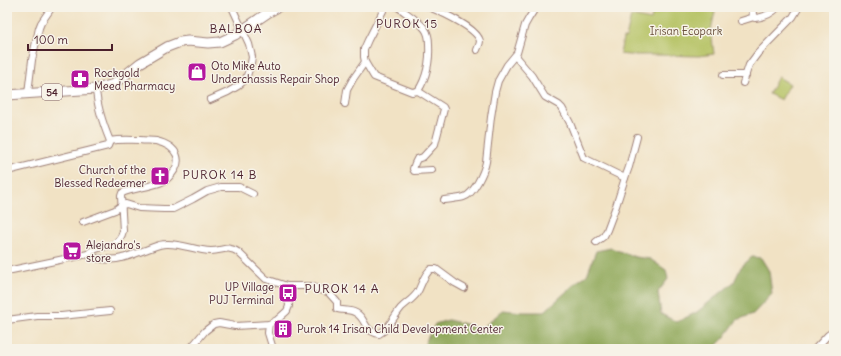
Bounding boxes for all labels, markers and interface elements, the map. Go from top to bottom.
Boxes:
district label: PUROK 15 [376,16,438,31]
district label: BALBOA [210,21,262,36]
park label: Irisan Ecopark [650,24,723,38]
scale bar [28,26,112,52]
text: 100 m [34,32,68,47]
place label: Oto Mike Auto Underchassis Repair Shop [211,59,340,86]
shop icon: Oto Mike Auto Underchassis Repair Shop [186,61,208,83]
place label: Rockgold Meed Pharmacy [94,66,175,93]
pharmacy icon: Rockgold Meed Pharmacy [69,68,91,90]
road number: 54 [42,84,62,100]
place label: Church of the Blessed Redeemer [54,163,147,190]
church icon: Church of the Blessed Redeemer [149,165,171,187]
district label: PUROK 14 B [183,167,257,182]
place label: Alejandro's store [86,238,141,265]
supermarket icon: Alejandro's store [61,240,83,262]
place label: UP Village PUJ Terminal [209,280,274,307]
district label: PUROK 14 A [305,281,379,296]
bus stop icon: UP Village PUJ Terminal [277,282,299,304]
building icon: Purok 14 Irisan Child Development Center [272,318,294,340]
place label: Purok 14 Irisan Child Development Center [297,322,503,336]

